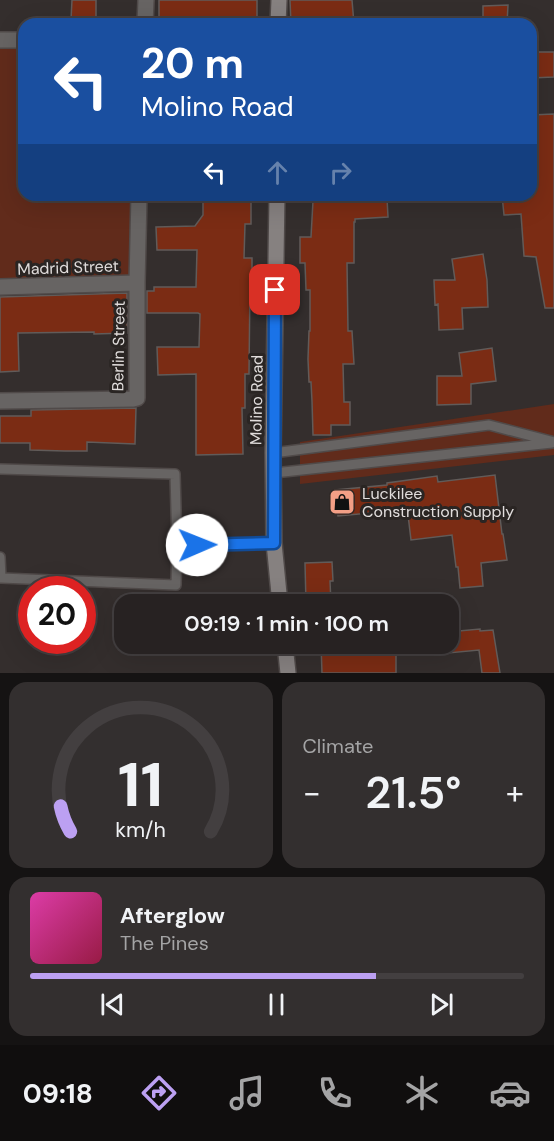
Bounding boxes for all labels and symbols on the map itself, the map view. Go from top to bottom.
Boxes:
street label: Madrid Street [17,255,119,280]
pin [249,264,300,315]
street label: Berlin Street [107,300,130,392]
street label: Molino Road [245,355,268,445]
place label: Luckilee Construction Supply [362,483,514,522]
shop icon: Luckilee Construction Supply [327,487,357,517]
position arrow [165,513,229,577]
speed limit sign: 20 [18,576,96,654]

